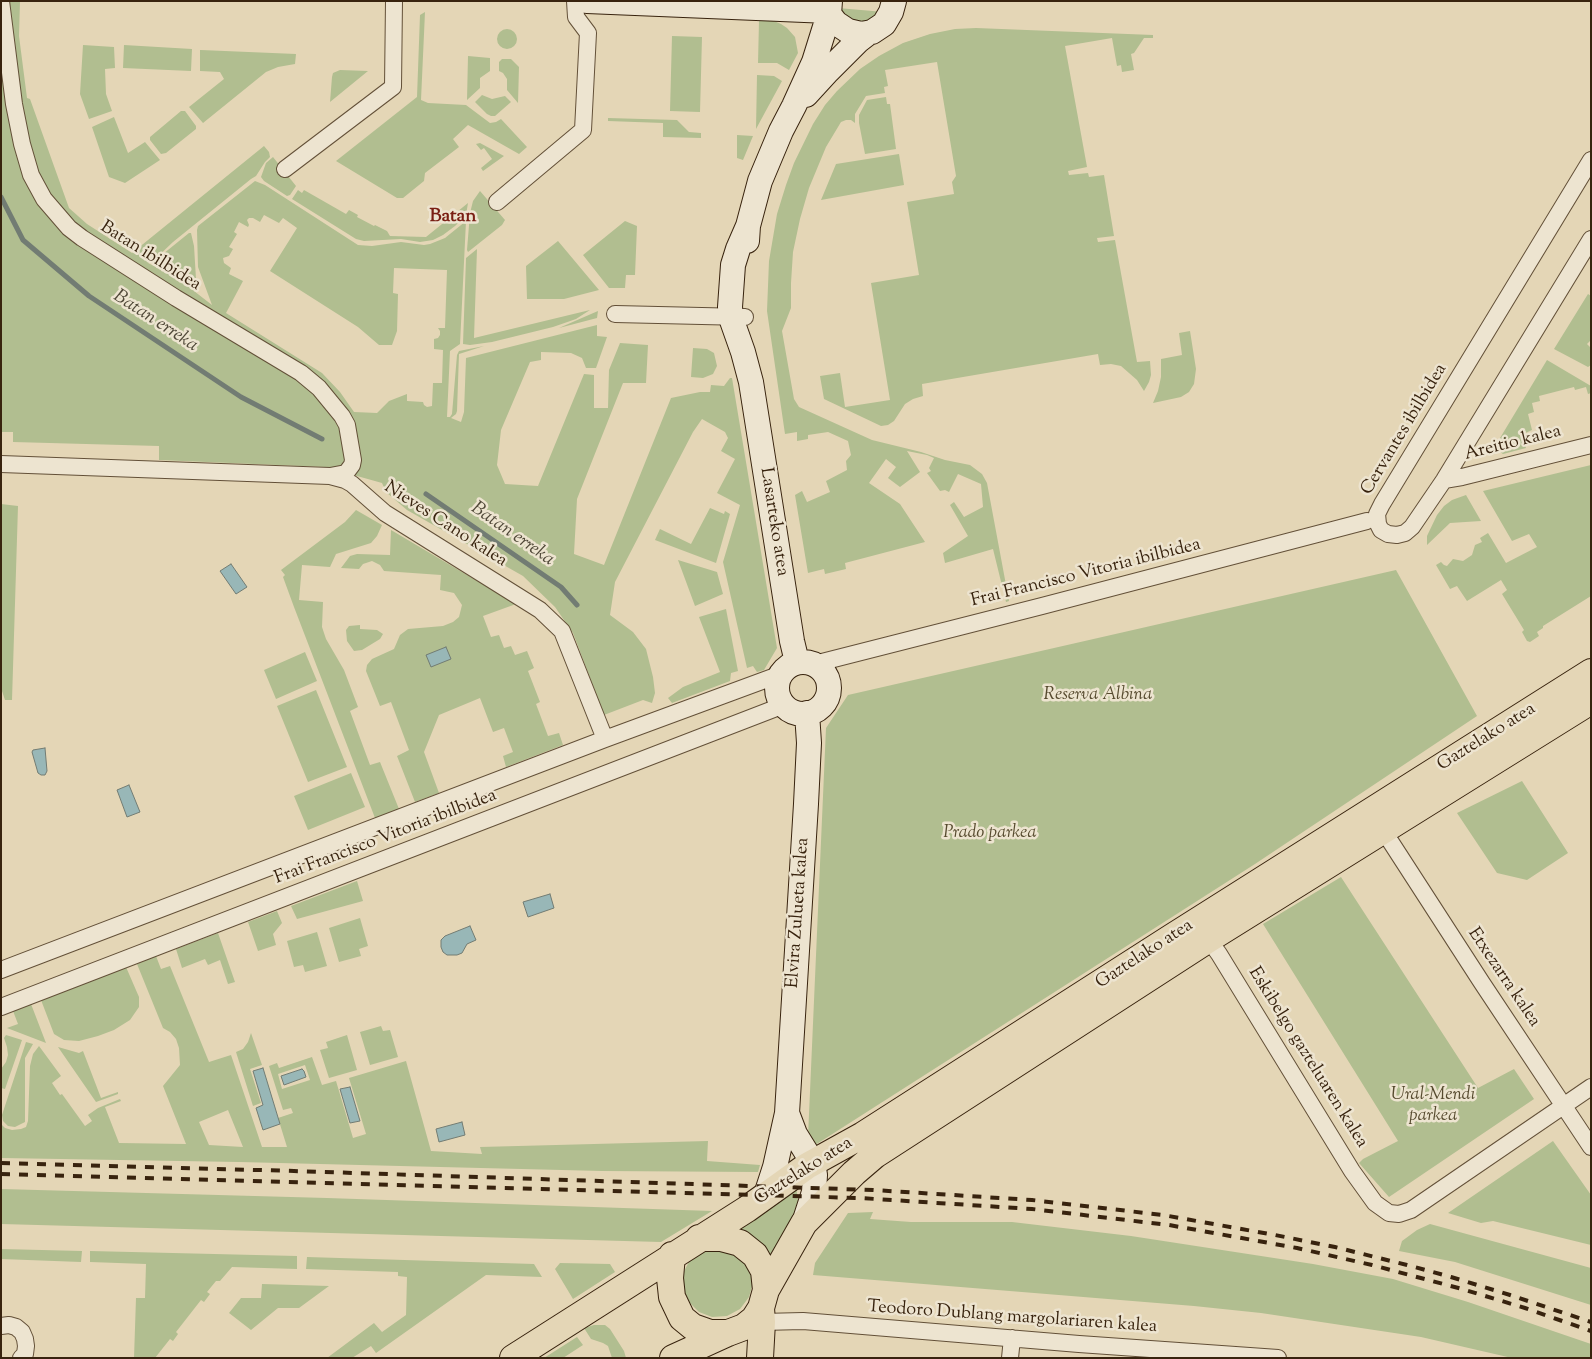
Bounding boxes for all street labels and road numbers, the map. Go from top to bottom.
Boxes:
street label: Batan ibilbidea [96,217,204,297]
street label: Cervantes ibilbidea [1357,360,1453,500]
street label: Areitio kalea [1462,422,1564,466]
street label: Lasarteko atea [754,466,792,578]
street label: Nieves Cano kalea [380,477,510,573]
street label: Frai Francisco Vitoria ibilbidea [969,535,1203,613]
street label: Gaztelako atea [1434,699,1540,777]
street label: Frai Francisco Vitoria ibilbidea [272,786,500,890]
street label: Elvira Zulueta kalea [783,837,815,989]
street label: Gaztelako atea [1092,916,1198,994]
street label: Etxezarra kalea [1462,924,1544,1032]
street label: Eskibelgo gazteluaren kalea [1242,964,1372,1152]
street label: Gaztelako atea [751,1133,857,1211]
street label: Teodoro Dublang margolariaren kalea [866,1297,1158,1339]

